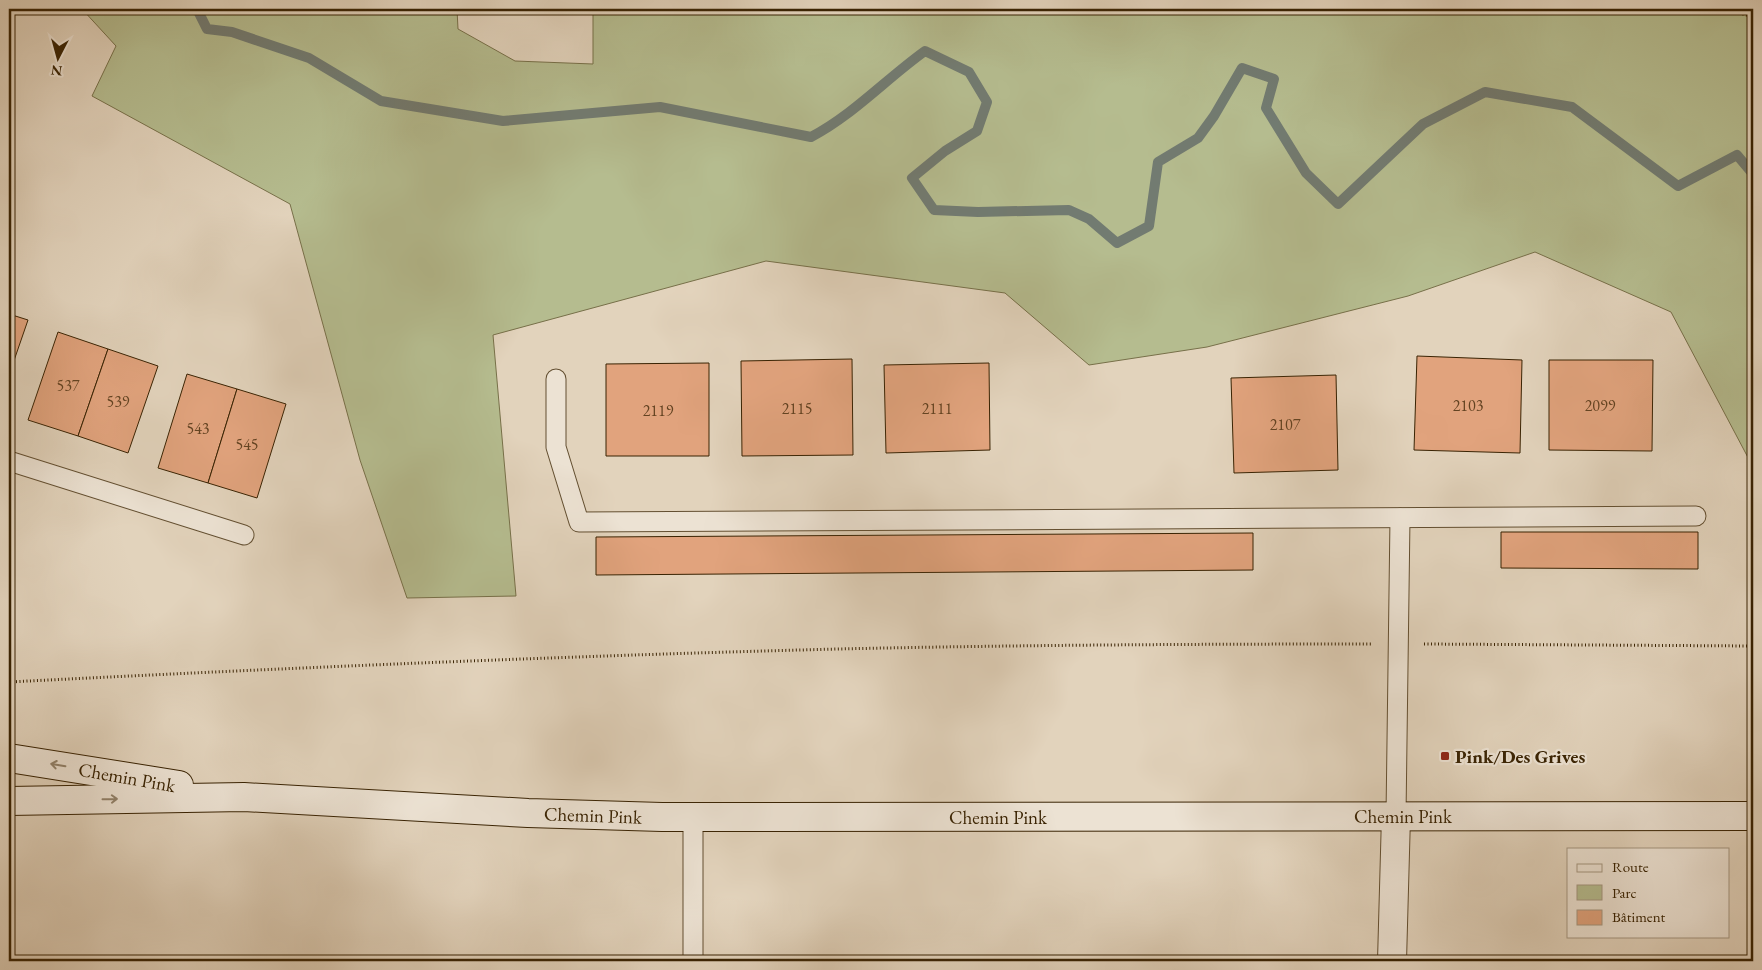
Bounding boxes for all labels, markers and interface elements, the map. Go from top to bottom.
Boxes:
north arrow [32,32,82,82]
text: N [49,61,63,80]
house number: 537 [56,375,80,396]
house number: 539 [106,391,130,412]
house number: 2103 [1453,395,1484,416]
house number: 2099 [1585,395,1616,416]
house number: 2115 [782,398,812,419]
house number: 2111 [922,398,952,419]
house number: 2119 [643,400,674,421]
house number: 2107 [1270,414,1301,435]
house number: 543 [186,418,210,439]
house number: 545 [235,434,259,455]
place label: Pink/Des Grives [1455,744,1585,769]
marker: Pink/Des Grives [1439,750,1451,762]
street label: Chemin Pink [76,757,178,799]
one-way arrow [50,760,66,770]
one-way arrow [102,794,118,804]
street label: Chemin Pink [544,801,643,830]
street label: Chemin Pink [1354,804,1453,829]
street label: Chemin Pink [949,805,1048,830]
legend [1567,848,1730,938]
text: Route [1612,857,1649,876]
text: Parc [1612,883,1637,902]
text: Bâtiment [1612,907,1666,926]

